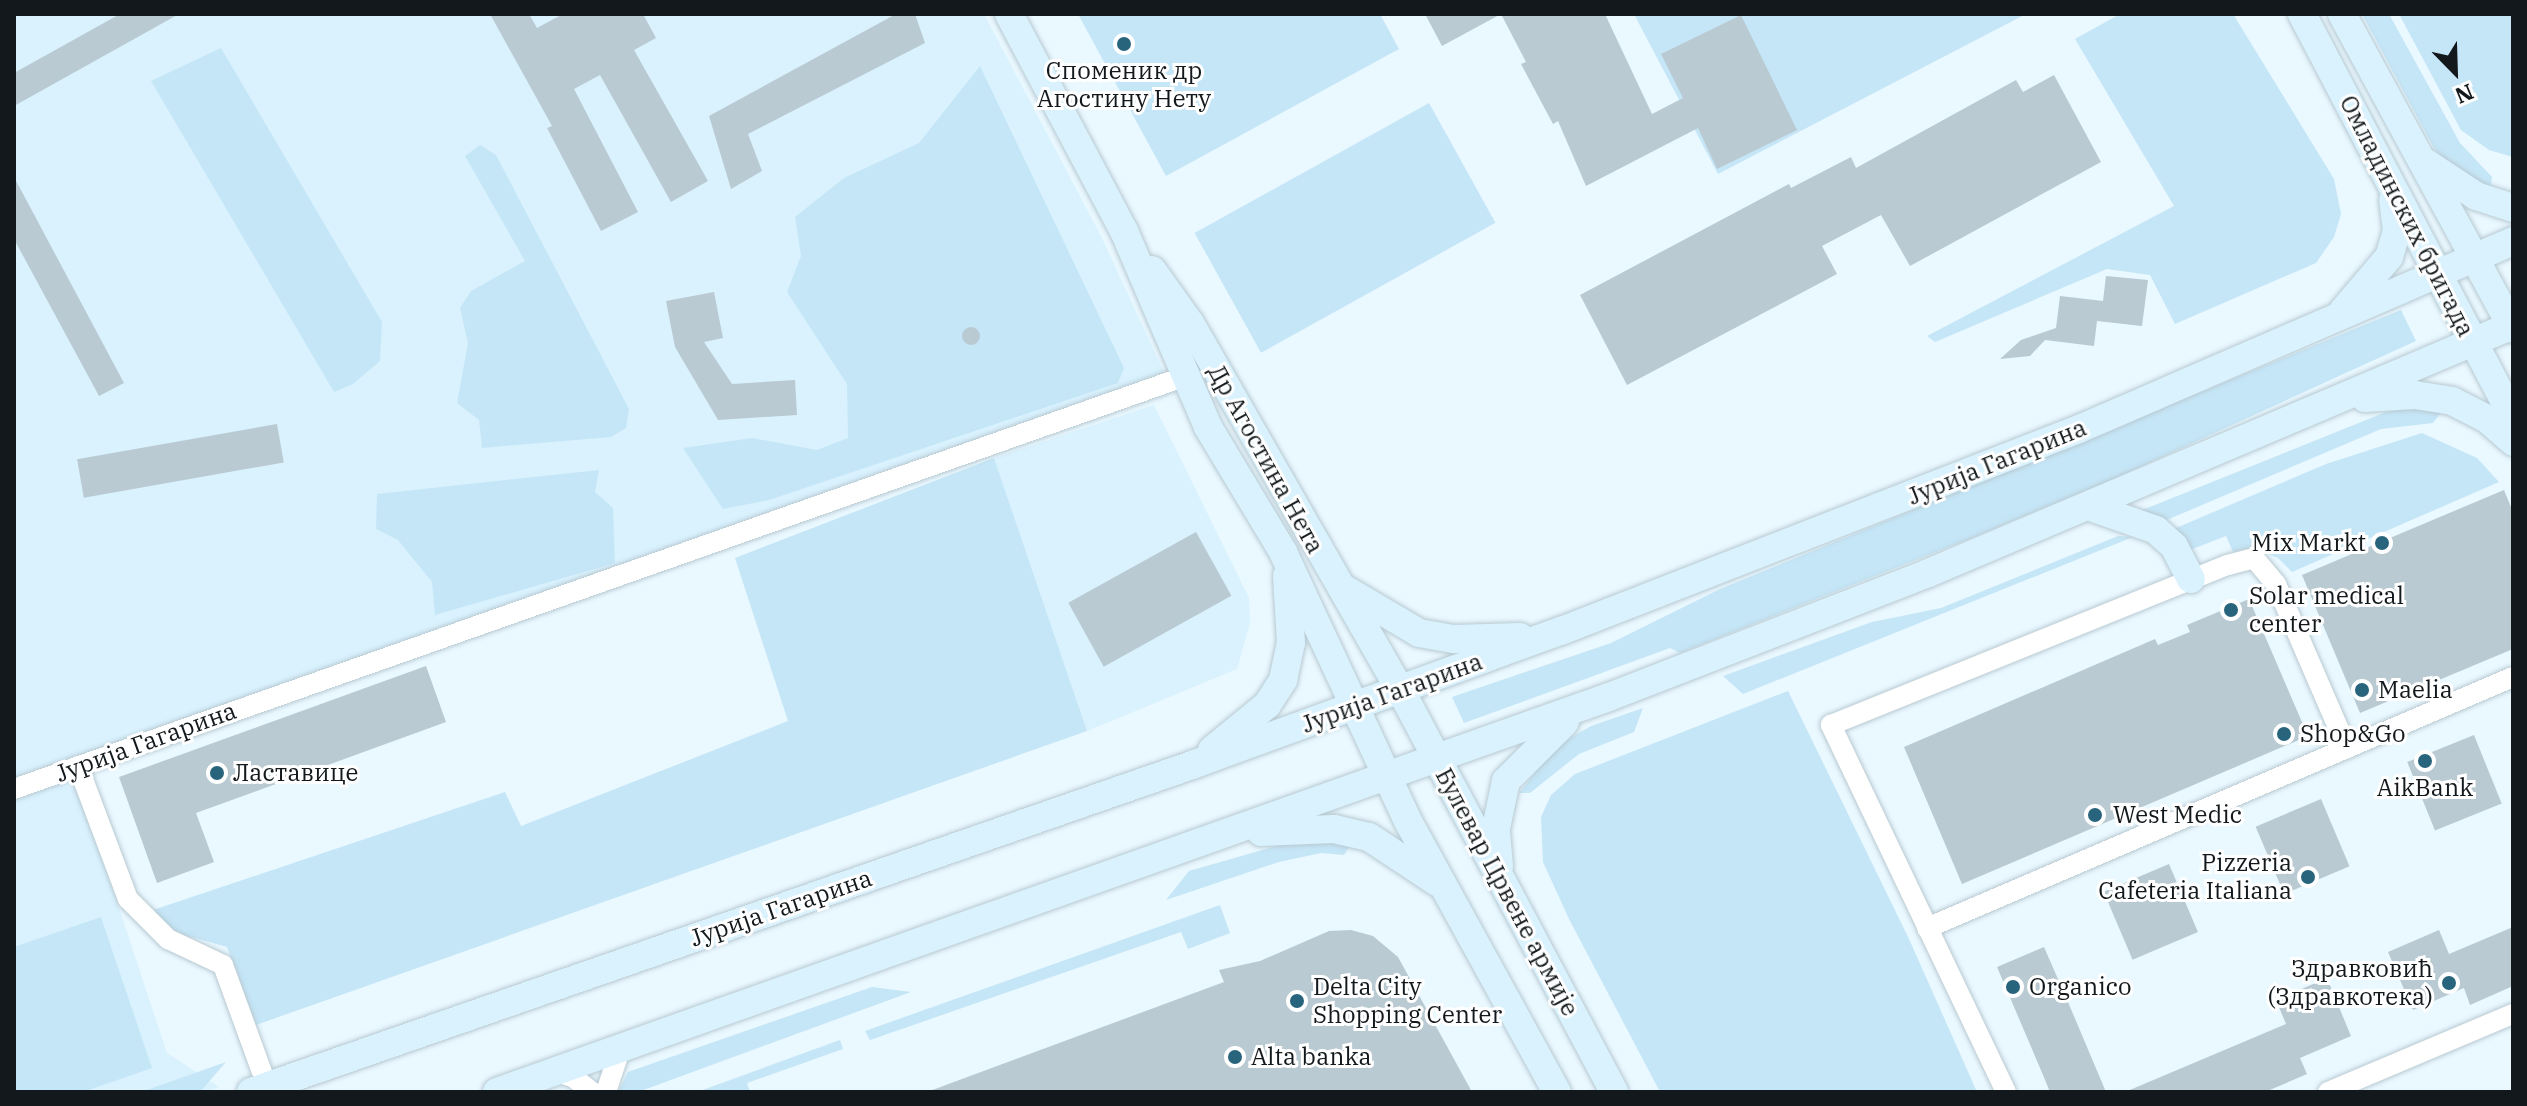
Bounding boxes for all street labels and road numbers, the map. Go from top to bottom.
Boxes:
street label: Омладинских бригада [2334,91,2480,341]
street label: Др Агостина Нета [1202,360,1330,558]
street label: Јурија Гагарина [1903,413,2091,511]
street label: Јурија Гагарина [1298,647,1486,739]
street label: Јурија Гагарина [52,696,240,788]
street label: Булевар Црвене армије [1429,763,1585,1021]
street label: Јурија Гагарина [686,863,876,953]

